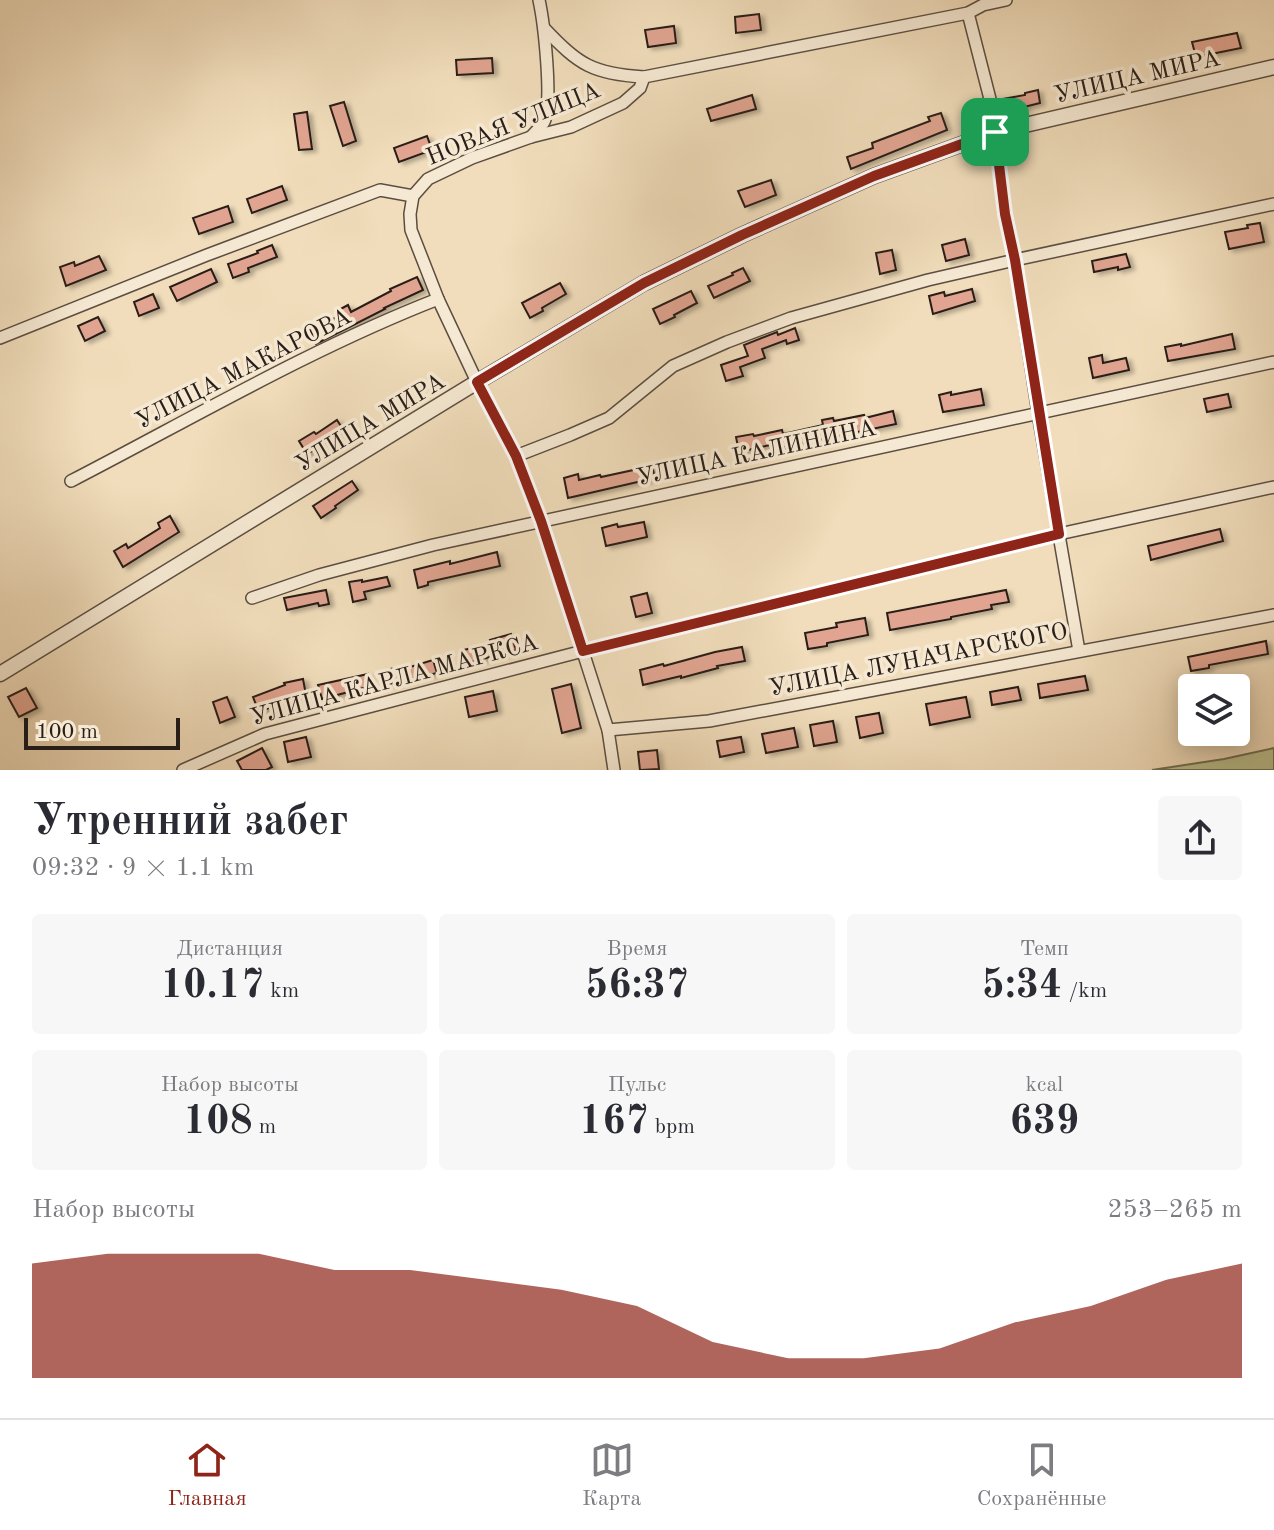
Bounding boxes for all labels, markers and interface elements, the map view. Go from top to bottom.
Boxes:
street label: УЛИЦА МИРА [1052,47,1223,109]
street label: НОВАЯ УЛИЦА [423,79,604,171]
pin [961,98,1029,166]
icon: arrive [973,110,1017,154]
street label: УЛИЦА МАКАРОВА [132,305,356,435]
street label: УЛИЦА МИРА [292,370,450,478]
street label: УЛИЦА КАЛИНИНА [634,417,878,491]
street label: УЛИЦА ЛУНАЧАРСКОГО [767,620,1070,702]
street label: УЛИЦА КАРЛА МАРКСА [248,631,541,731]
map controls [1178,674,1250,746]
button: layers [1178,674,1250,746]
scale bar [24,714,180,750]
text: 100 m [36,721,98,743]
button: share [1158,796,1242,880]
text: Утренний забег [32,800,348,844]
text: 09:32 · 9 × 1.1 km [32,855,254,881]
text: Дистанция [176,938,283,960]
text: Время [607,938,667,960]
text: Темп [1020,938,1069,960]
text: 10.17 [160,967,264,1007]
text: 56:37 [585,967,689,1007]
text: 5:34 [981,967,1062,1007]
text: km [264,980,299,1002]
text: /km [1062,980,1107,1002]
text: Набор высоты [161,1074,299,1096]
text: Пульс [608,1074,666,1096]
text: kcal [1025,1074,1063,1096]
text: 108 [183,1103,253,1143]
text: 167 [579,1103,649,1143]
text: 639 [1010,1103,1079,1143]
text: m [253,1116,276,1138]
text: bpm [649,1116,695,1138]
text: Набор высоты [32,1197,195,1223]
text: 253–265 m [1107,1197,1242,1223]
tab: Главная [168,1438,247,1513]
tab: Карта [582,1438,641,1513]
tab: Сохранённые [977,1438,1106,1513]

